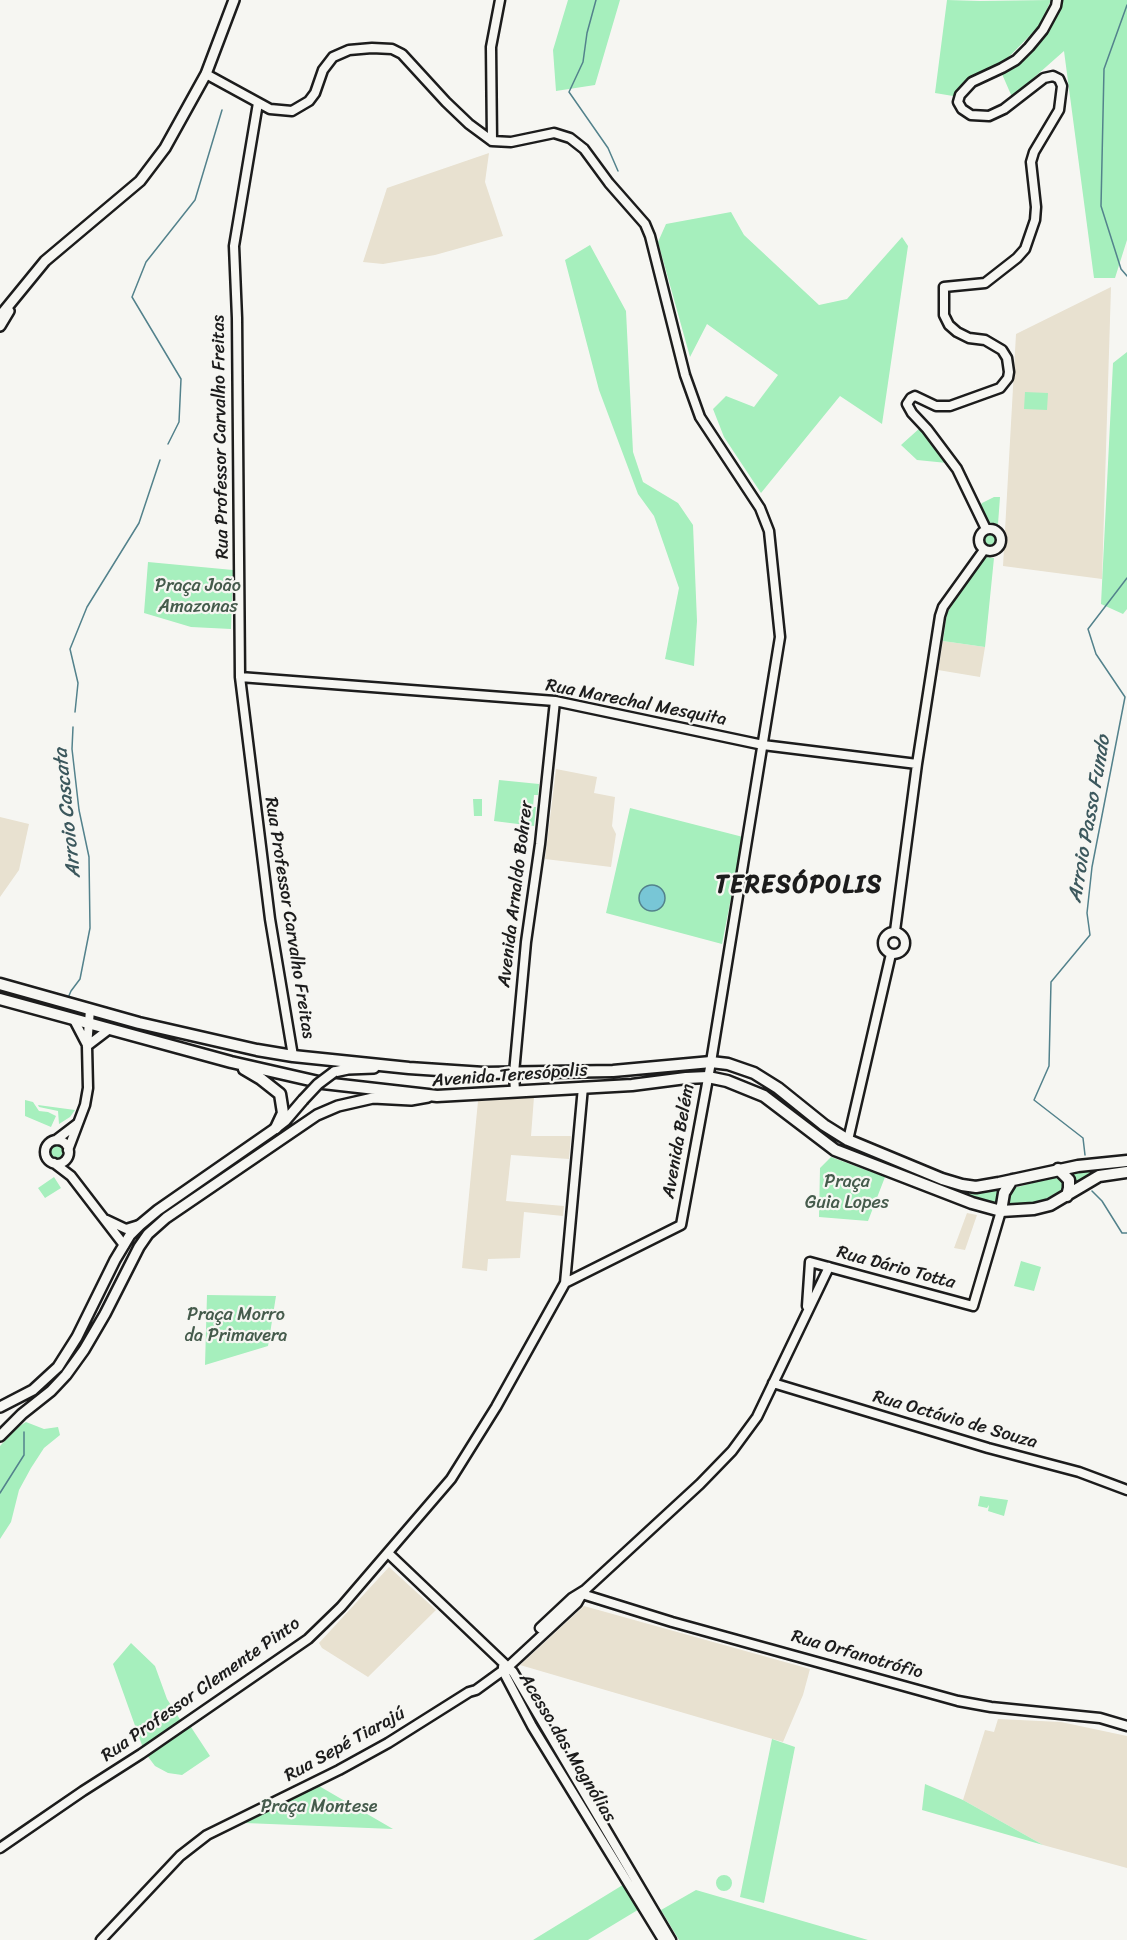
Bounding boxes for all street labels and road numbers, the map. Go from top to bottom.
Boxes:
street label: Rua Professor Carvalho Freitas [208,315,234,559]
street label: Rua Marechal Mesquita [544,675,728,731]
street label: Rua Professor Carvalho Freitas [259,796,319,1040]
street label: Avenida Arnaldo Bohrer [494,800,538,988]
street label: Avenida Teresópolis [432,1060,588,1092]
street label: Avenida Belém [658,1082,700,1200]
street label: Rua Dário Totta [834,1242,958,1294]
street label: Rua Octávio de Souza [870,1386,1040,1454]
street label: Rua Professor Clemente Pinto [97,1613,305,1767]
street label: Rua Orfanotrófio [789,1626,925,1684]
street label: Acesso das Magnólias [514,1670,620,1826]
street label: Rua Sepé Tiarajú [281,1703,409,1787]

